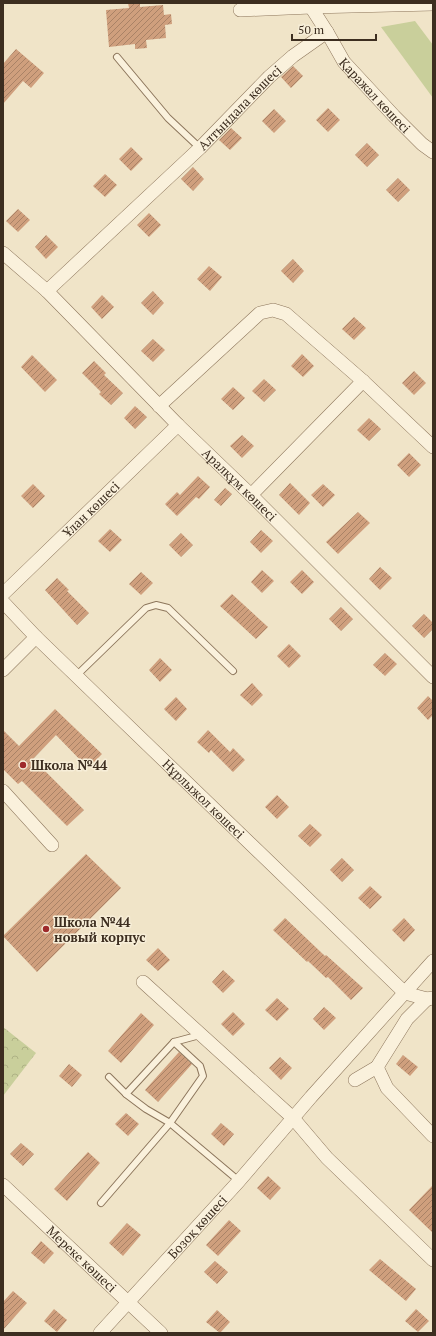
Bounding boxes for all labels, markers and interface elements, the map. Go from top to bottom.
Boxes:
scale bar [292,16,376,42]
text: 50 m [298,22,325,37]
street label: Қаражал көшесі [335,54,415,137]
street label: Алтындала көшесі [194,61,285,154]
street label: Аралқұм көшесі [198,444,281,525]
street label: Ұлан көшесі [58,477,123,541]
street label: Нұрлыжол көшесі [159,755,249,843]
place label: Школа №44 [31,756,108,774]
marker: Школа №44 [18,760,28,770]
place label: Школа №44 новый корпус [54,913,146,946]
marker: Школа №44 новый корпус [41,924,51,934]
street label: Бозоқ көшесі [163,1191,231,1262]
street label: Мереке көшесі [43,1222,121,1296]

